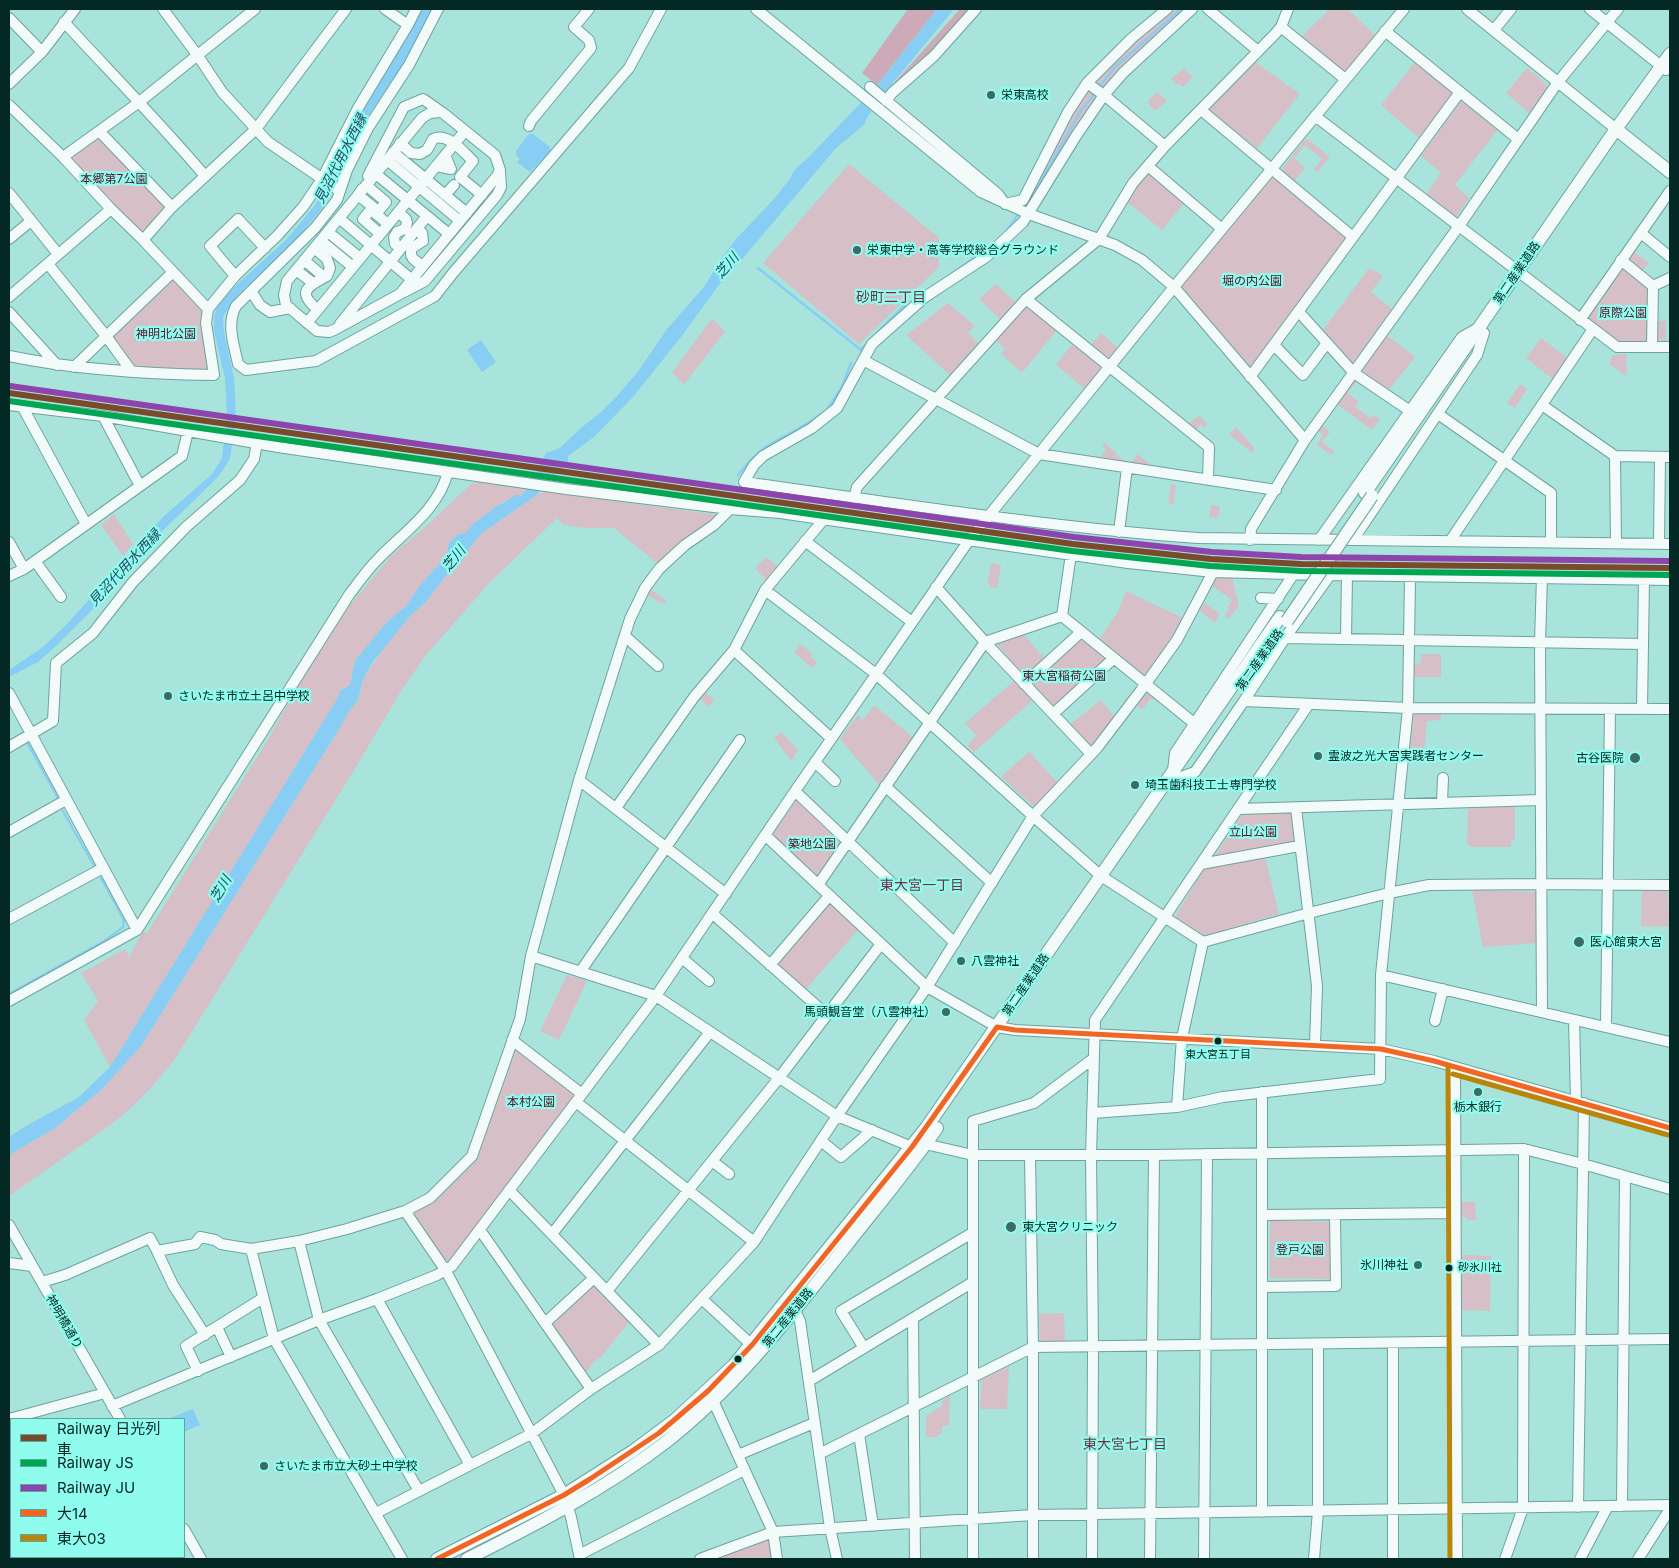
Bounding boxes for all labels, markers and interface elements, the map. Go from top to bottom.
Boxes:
place label: 栄東高校 [1001,88,1049,102]
marker: 栄東高校 [985,89,997,101]
water label: 見沼代用水西縁 [311,112,371,206]
park label: 本郷第7公園 [81,172,147,186]
street label: 第二産業道路 [1491,239,1543,307]
place label: 栄東中学・高等学校総合グラウンド [867,243,1059,257]
marker: 栄東中学・高等学校総合グラウンド [851,244,863,256]
water label: 芝川 [711,250,743,282]
park label: 堀の内公園 [1222,274,1282,288]
district label: 砂町二丁目 [856,290,926,306]
park label: 原際公園 [1599,306,1647,320]
park label: 神明北公園 [136,327,196,341]
water label: 見沼代用水西縁 [85,526,165,610]
water label: 芝川 [439,543,469,575]
street label: 第二産業道路 [1233,626,1287,694]
park label: 東大宮稲荷公園 [1022,669,1106,683]
place label: さいたま市立土呂中学校 [178,689,310,703]
marker: さいたま市立土呂中学校 [162,690,174,702]
place label: 霊波之光大宮実践者センター [1328,749,1484,763]
marker: 霊波之光大宮実践者センター [1312,750,1324,762]
place label: 古谷医院 [1576,751,1624,765]
marker: 古谷医院 [1628,751,1642,765]
place label: 埼玉歯科技工士専門学校 [1145,778,1277,792]
marker: 埼玉歯科技工士専門学校 [1129,779,1141,791]
park label: 立山公園 [1229,825,1277,839]
park label: 築地公園 [788,837,836,851]
water label: 芝川 [207,873,235,905]
district label: 東大宮一丁目 [880,878,964,894]
marker: 医心館東大宮 [1572,935,1586,949]
place label: 医心館東大宮 [1590,935,1662,949]
street label: 第二産業道路 [1000,951,1052,1019]
place label: 八雲神社 [971,954,1019,968]
marker: 八雲神社 [955,955,967,967]
place label: 馬頭観音堂（八雲神社） [804,1005,936,1019]
marker: 馬頭観音堂（八雲神社） [940,1006,952,1018]
marker: 東大宮五丁目 [1213,1036,1223,1046]
place label: 東大宮五丁目 [1185,1048,1251,1062]
marker: 栃木銀行 [1472,1086,1484,1098]
park label: 本村公園 [507,1095,555,1109]
place label: 栃木銀行 [1454,1100,1502,1114]
marker: 東大宮クリニック [1004,1220,1018,1234]
place label: 東大宮クリニック [1022,1220,1118,1234]
park label: 登戸公園 [1276,1243,1324,1257]
place label: 氷川神社 [1360,1258,1408,1272]
marker: 氷川神社 [1412,1259,1424,1271]
place label: 砂氷川社 [1458,1261,1502,1275]
marker: 砂氷川社 [1444,1263,1454,1273]
street label: 第二産業道路 [760,1285,816,1351]
street label: 神明橋通り [43,1292,85,1352]
unlabelled marker [733,1354,743,1364]
legend [10,1418,185,1558]
text: Railway 日光列車 [57,1419,160,1459]
district label: 東大宮七丁目 [1083,1437,1167,1453]
text: Railway JS [57,1453,134,1472]
place label: さいたま市立大砂土中学校 [274,1459,418,1473]
marker: さいたま市立大砂土中学校 [258,1460,270,1472]
text: Railway JU [57,1478,135,1497]
text: 大14 [57,1504,88,1523]
text: 東大03 [57,1529,106,1548]

